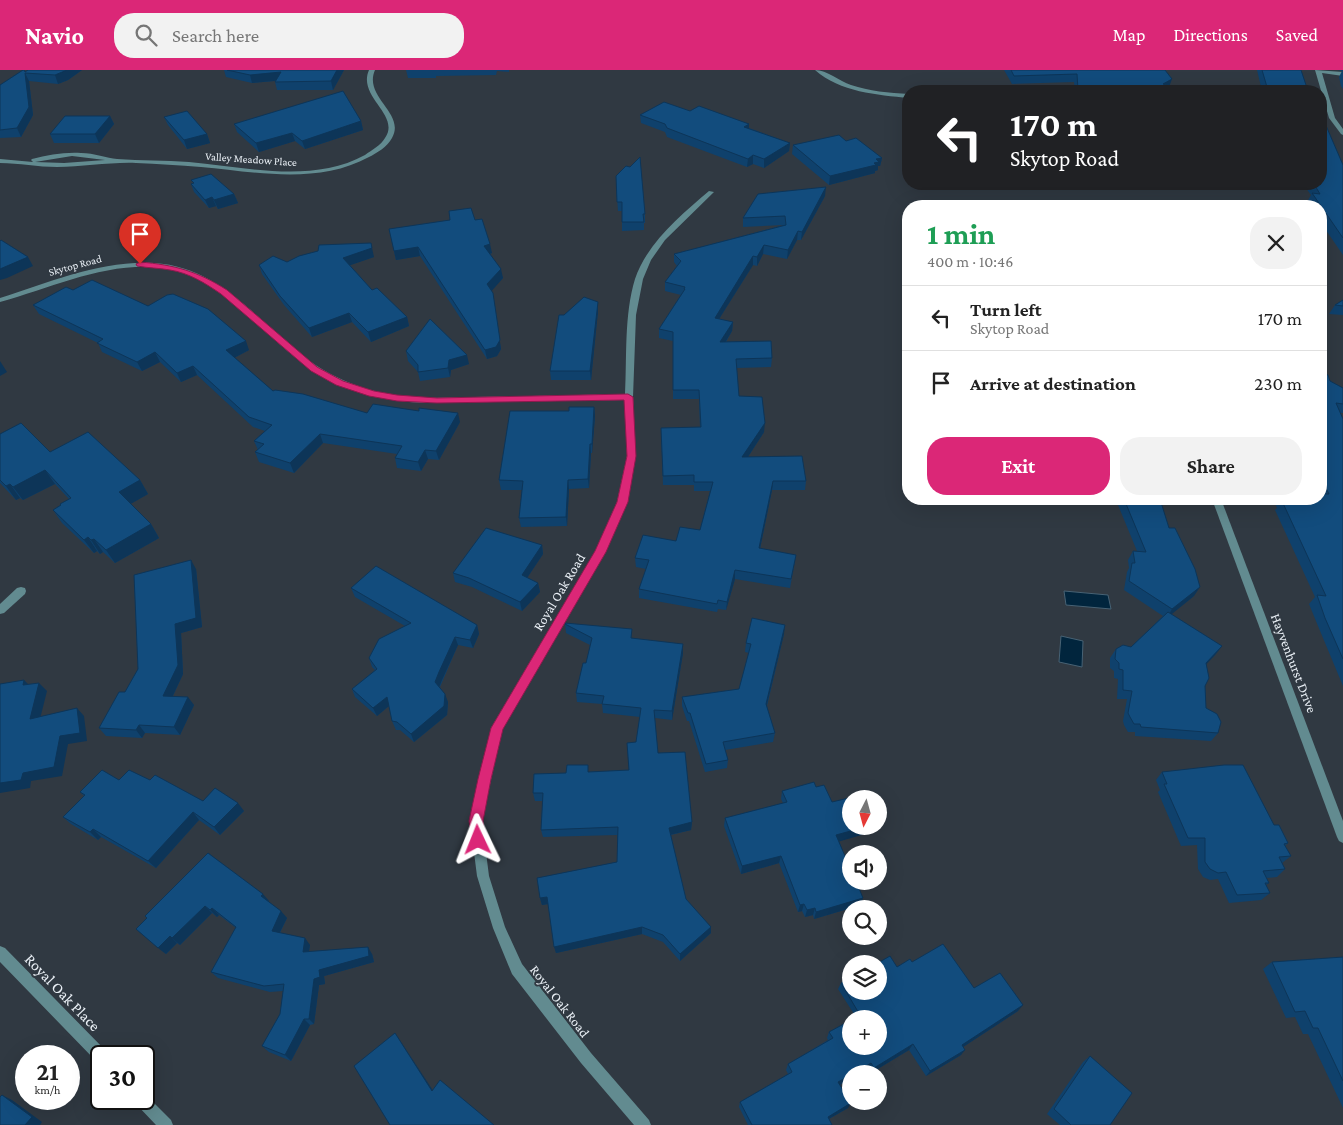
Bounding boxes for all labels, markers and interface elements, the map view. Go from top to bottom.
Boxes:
search box [114,13,464,58]
icon: search [132,21,160,49]
text: Navio [25,22,84,49]
text: Search here [172,25,259,46]
text: Map [1113,25,1145,45]
text: Directions [1173,25,1248,45]
text: Saved [1276,25,1318,45]
icon: left [927,105,992,170]
text: 170 m [1010,105,1097,144]
text: Skytop Road [1010,146,1119,171]
street label: Valley Meadow Place [205,150,297,169]
pin [119,213,161,264]
text: 1 min [927,217,995,250]
button: close [1250,217,1302,269]
icon: arrive [126,220,154,248]
street label: Skytop Road [47,252,103,279]
text: 400 m · 10:46 [927,253,1013,270]
text: Turn left [970,299,1042,320]
icon: left [927,304,955,332]
text: 170 m [1258,308,1302,329]
text: Skytop Road [970,320,1049,337]
icon: arrive [927,369,955,397]
text: Arrive at destination [970,373,1136,394]
text: 230 m [1254,373,1302,394]
button: Exit [927,437,1110,495]
button: Share [1120,437,1302,495]
street label: Royal Oak Road [530,550,589,633]
street label: Hayvenhurst Drive [1268,611,1320,715]
north arrow [842,790,888,835]
map controls [842,790,887,1110]
position arrow [451,813,503,865]
button: sound [842,845,887,890]
button: search [842,900,887,945]
street label: Royal Oak Place [21,950,104,1035]
button: layers [842,955,887,1000]
street label: Royal Oak Road [527,962,594,1041]
button: + [842,1010,887,1055]
speed limit sign: 30 [90,1045,155,1110]
text: 21 [36,1058,59,1085]
button: − [842,1065,887,1110]
text: km/h [35,1083,60,1097]

